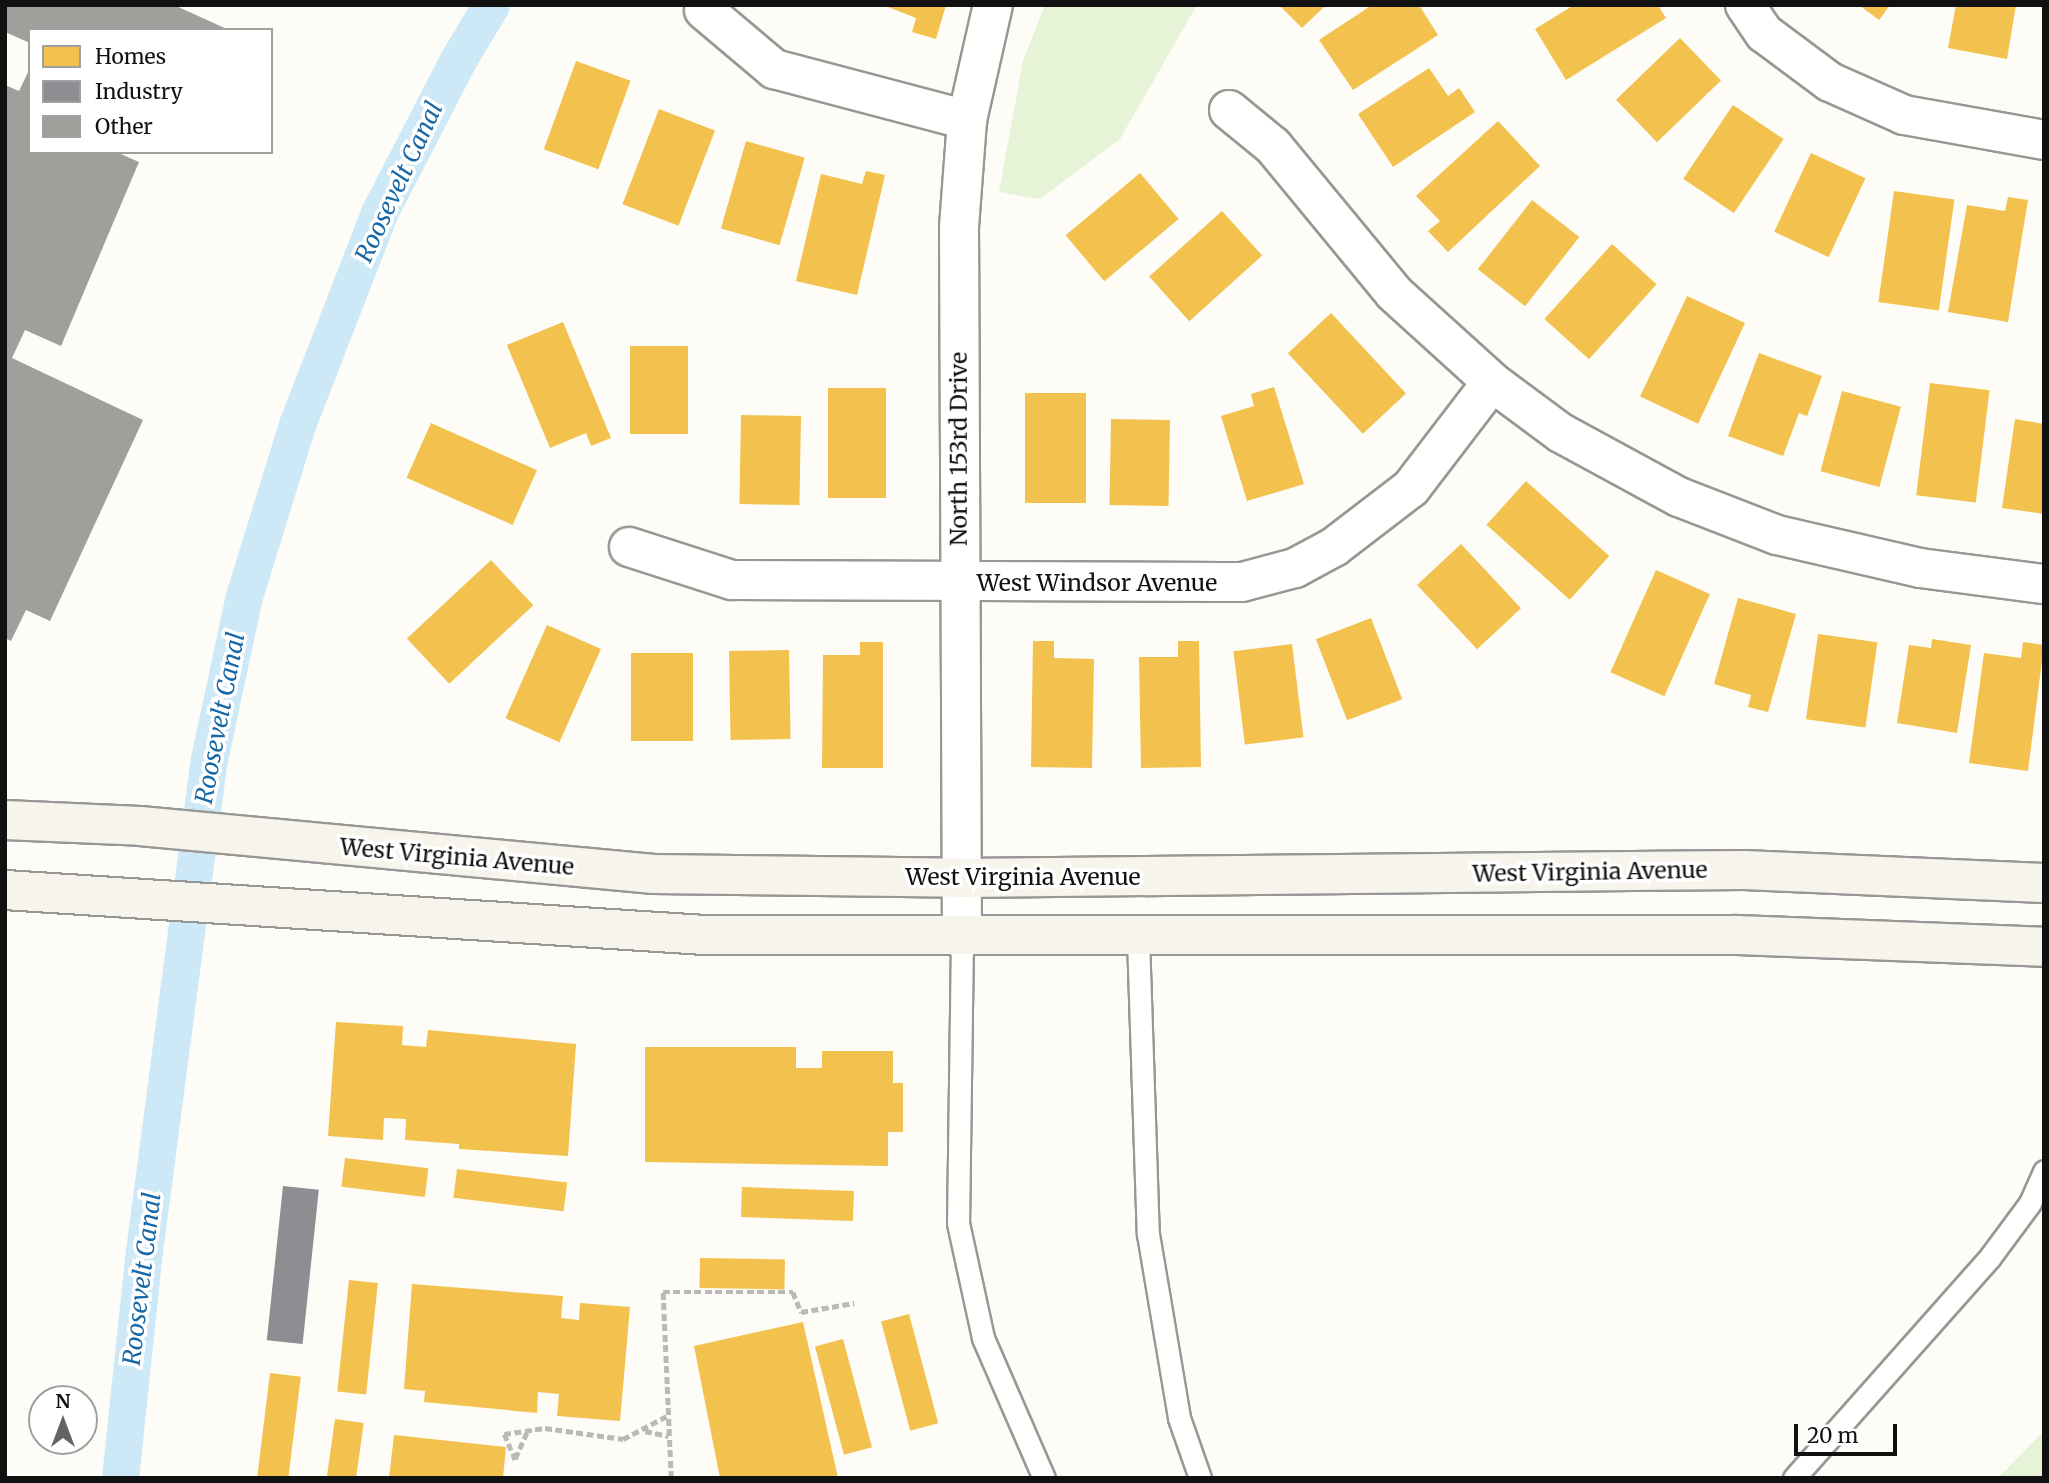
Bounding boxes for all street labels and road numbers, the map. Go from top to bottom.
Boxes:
street label: North 153rd Drive [945,352,973,546]
street label: West Windsor Avenue [977,569,1217,597]
street label: West Virginia Avenue [339,833,575,881]
street label: West Virginia Avenue [1472,856,1708,888]
street label: West Virginia Avenue [905,863,1141,891]

